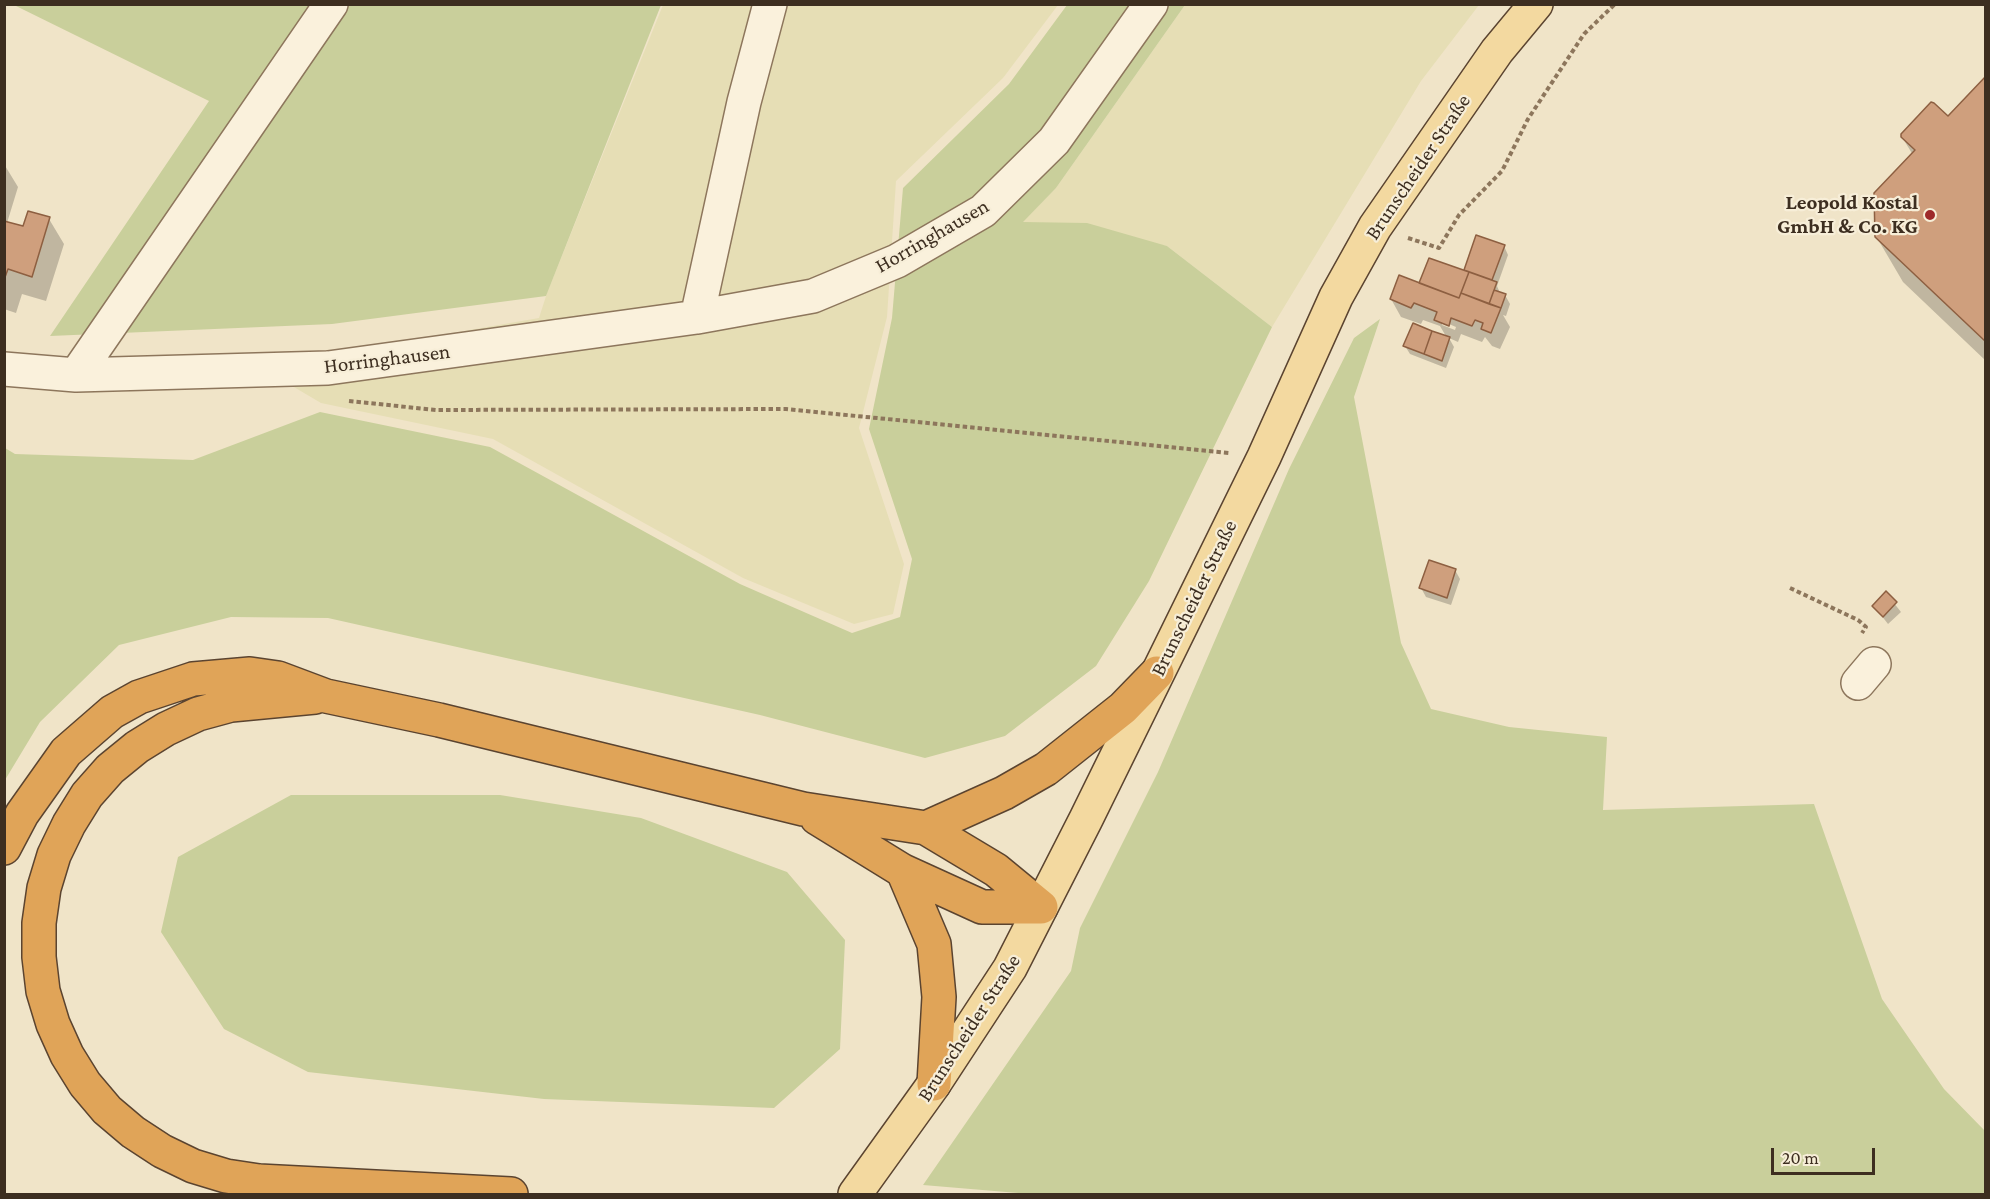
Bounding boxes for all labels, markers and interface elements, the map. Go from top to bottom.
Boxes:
street label: Brunscheider Straße [1360,89,1476,245]
place label: Leopold Kostal GmbH & Co. KG [1777,190,1918,240]
street label: Horringhausen [871,193,993,279]
marker: Leopold Kostal GmbH & Co. KG [1923,208,1937,222]
street label: Horringhausen [322,339,452,379]
street label: Brunscheider Straße [1145,516,1243,680]
street label: Brunscheider Straße [912,950,1026,1106]
scale bar [1774,1136,1878,1174]
text: 20 m [1782,1148,1819,1168]

